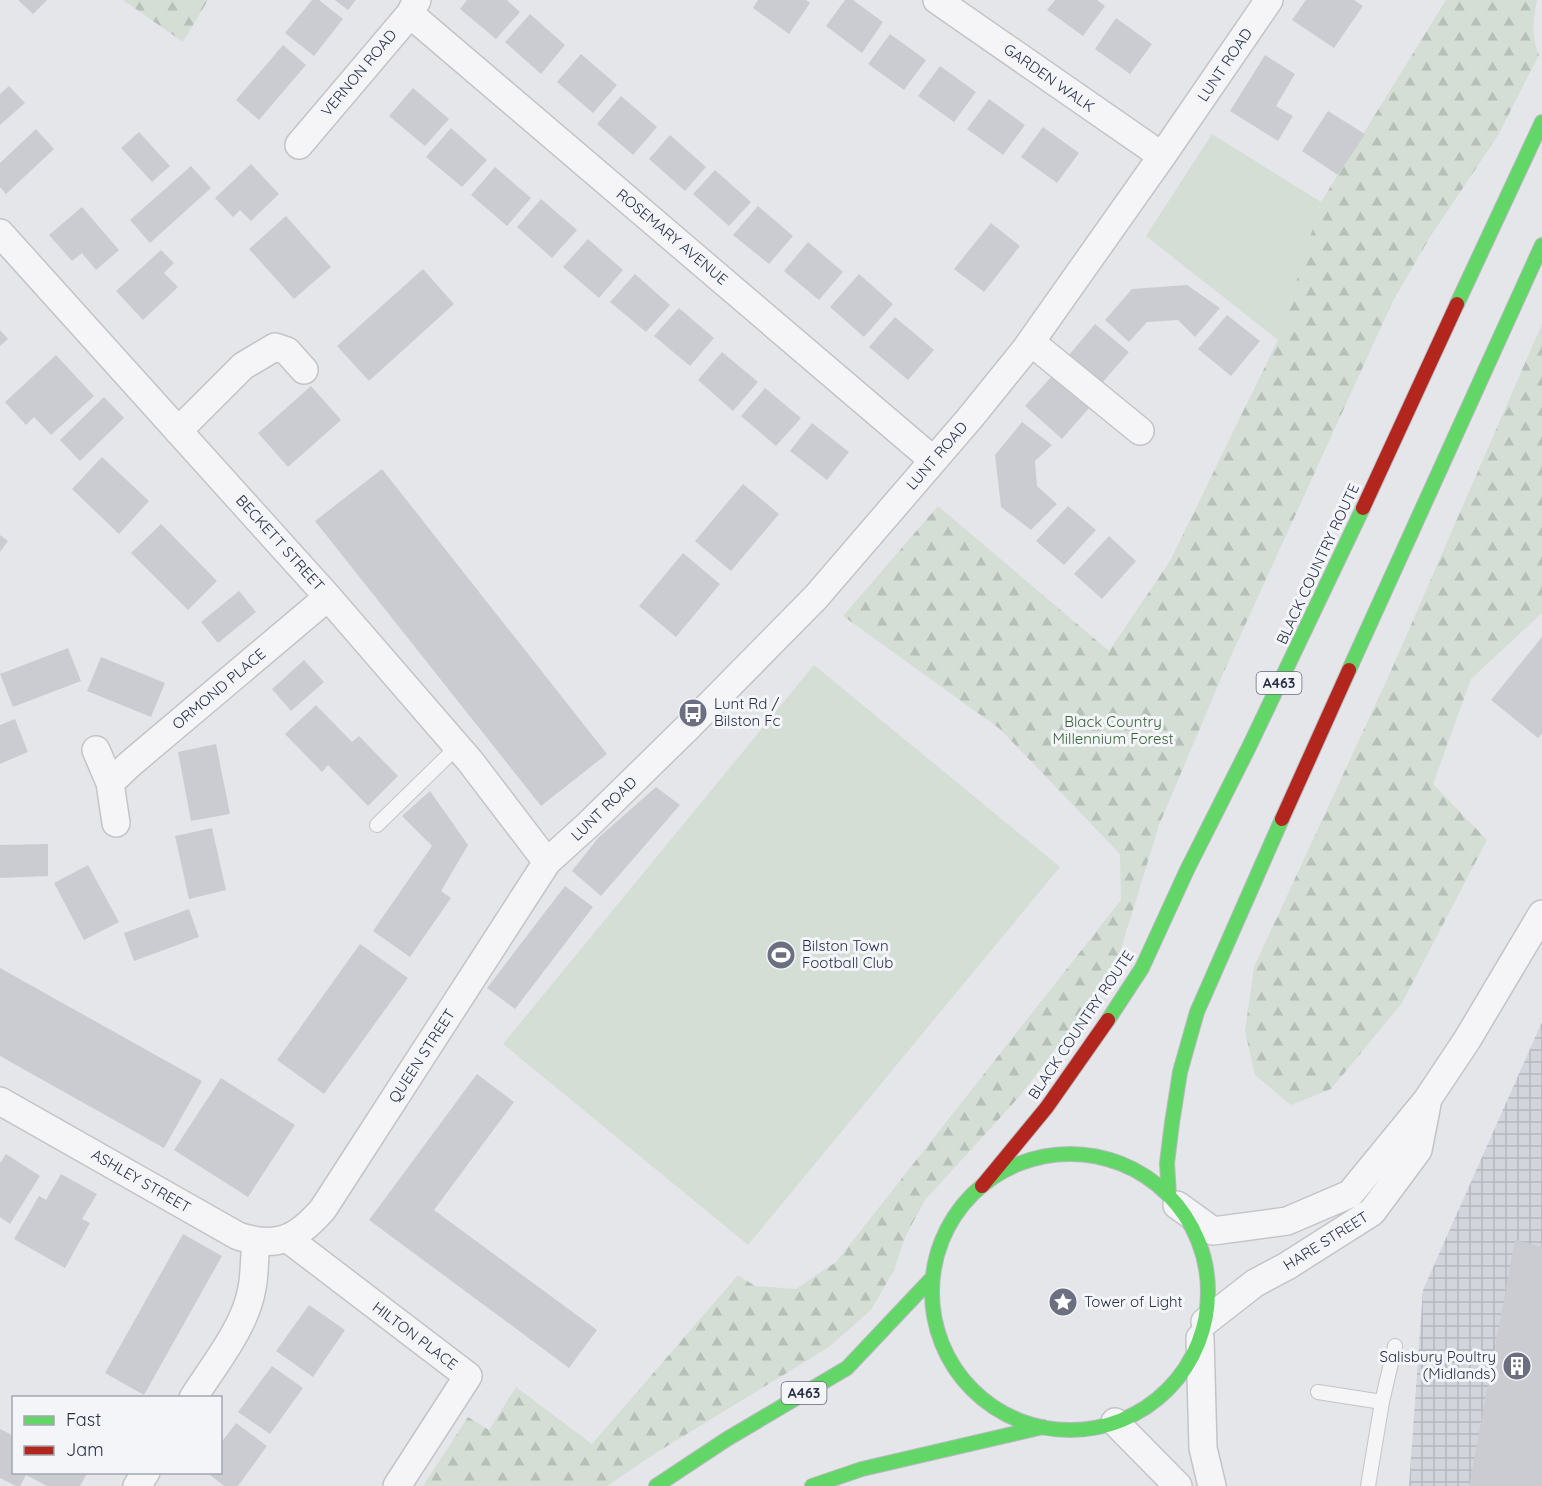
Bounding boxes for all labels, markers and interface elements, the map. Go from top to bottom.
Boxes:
street label: LUNT ROAD [1193,24,1256,105]
street label: VERNON ROAD [317,25,401,120]
street label: GARDEN WALK [1000,39,1098,116]
street label: ROSEMARY AVENUE [613,184,732,289]
street label: LUNT ROAD [902,417,972,494]
street label: BLACK COUNTRY ROUTE [1272,480,1363,647]
street label: BECKETT STREET [232,491,329,595]
street label: ORMOND PLACE [168,644,269,733]
road number: A463 [1256,672,1302,694]
place label: Lunt Rd / Bilston Fc [714,694,781,730]
bus stop icon: Lunt Rd / Bilston Fc [677,697,709,729]
park label: Black Country Millennium Forest [1052,712,1174,748]
street label: LUNT ROAD [567,772,641,845]
place label: Bilston Town Football Club [802,936,893,972]
sports icon: Bilston Town Football Club [765,939,797,971]
street label: BLACK COUNTRY ROUTE [1024,947,1137,1103]
street label: QUEEN STREET [384,1005,459,1106]
street label: ASHLEY STREET [88,1144,194,1217]
street label: HARE STREET [1280,1207,1372,1274]
place icon: Tower of Light [1047,1286,1079,1318]
place label: Tower of Light [1084,1292,1183,1311]
street label: HILTON PLACE [369,1297,462,1374]
place label: Salisbury Poultry (Midlands) [1380,1347,1496,1383]
building icon: Salisbury Poultry (Midlands) [1501,1350,1533,1382]
road number: A463 [782,1382,826,1404]
legend [12,1396,222,1474]
text: Fast [66,1408,101,1431]
text: Jam [66,1438,104,1461]

